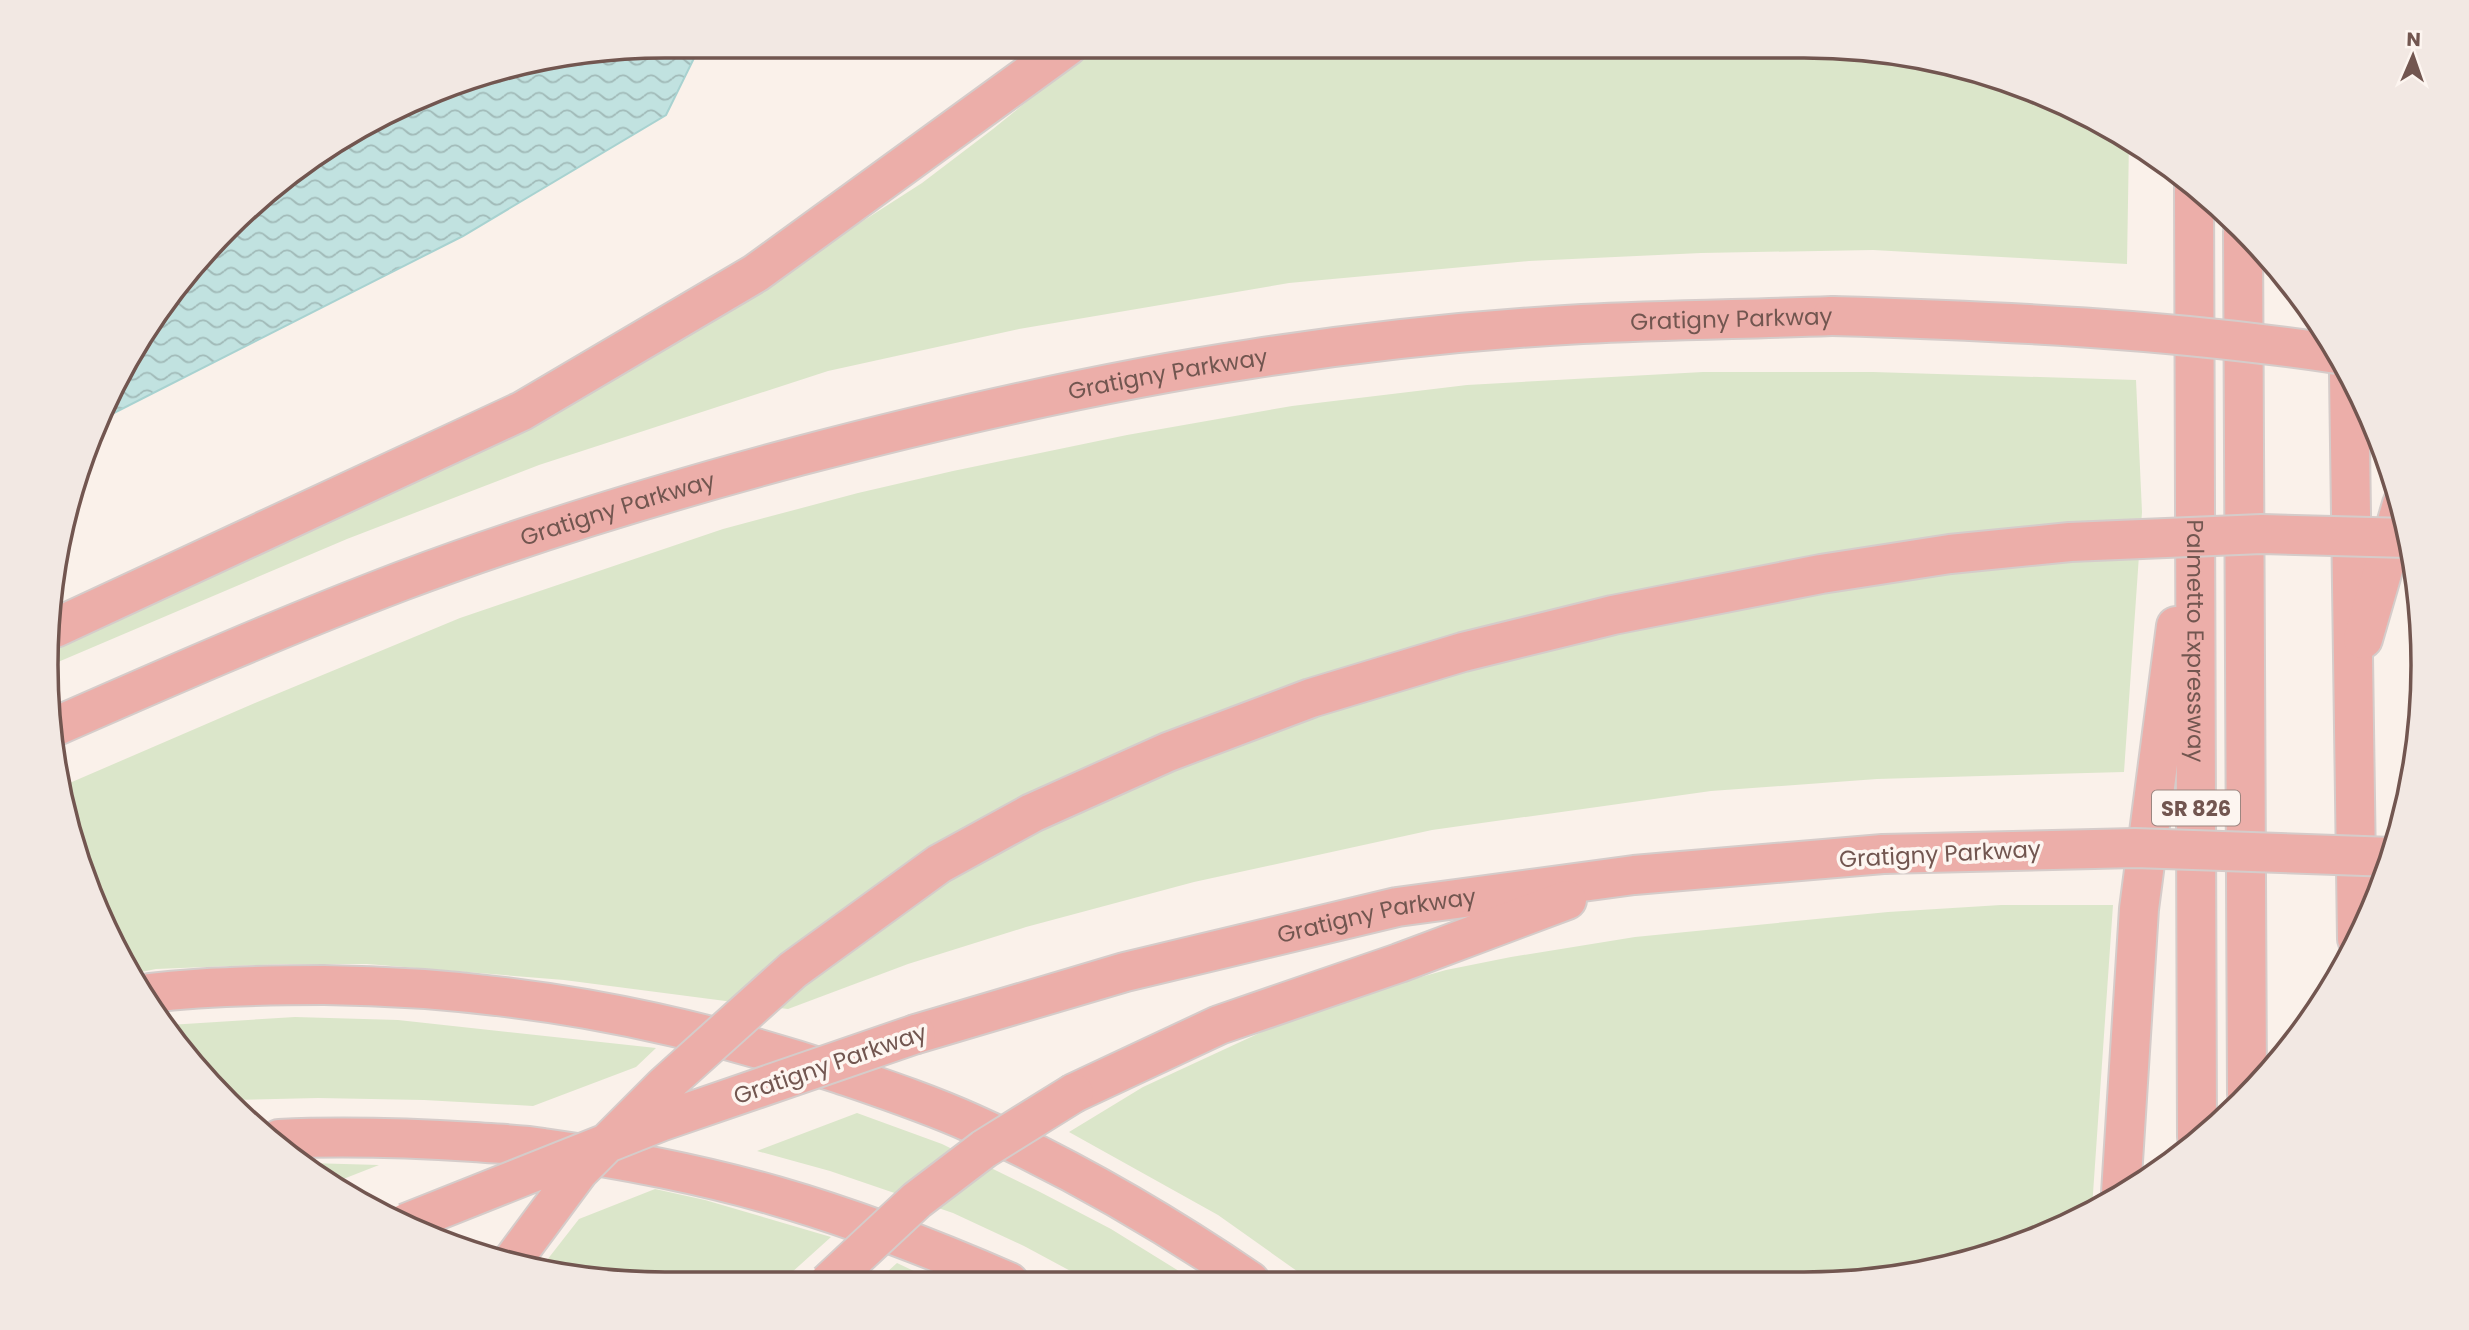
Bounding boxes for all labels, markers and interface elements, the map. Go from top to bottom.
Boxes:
north arrow [2378,21,2448,91]
text: N [2406,26,2421,53]
street label: Gratigny Parkway [1630,300,1833,338]
street label: Gratigny Parkway [1065,341,1270,408]
street label: Gratigny Parkway [516,464,719,554]
street label: Palmetto Expressway [2179,520,2212,763]
road number: SR 826 [2152,790,2240,826]
street label: Gratigny Parkway [1838,833,2042,875]
street label: Gratigny Parkway [1274,881,1478,951]
street label: Gratigny Parkway [729,1016,931,1112]

